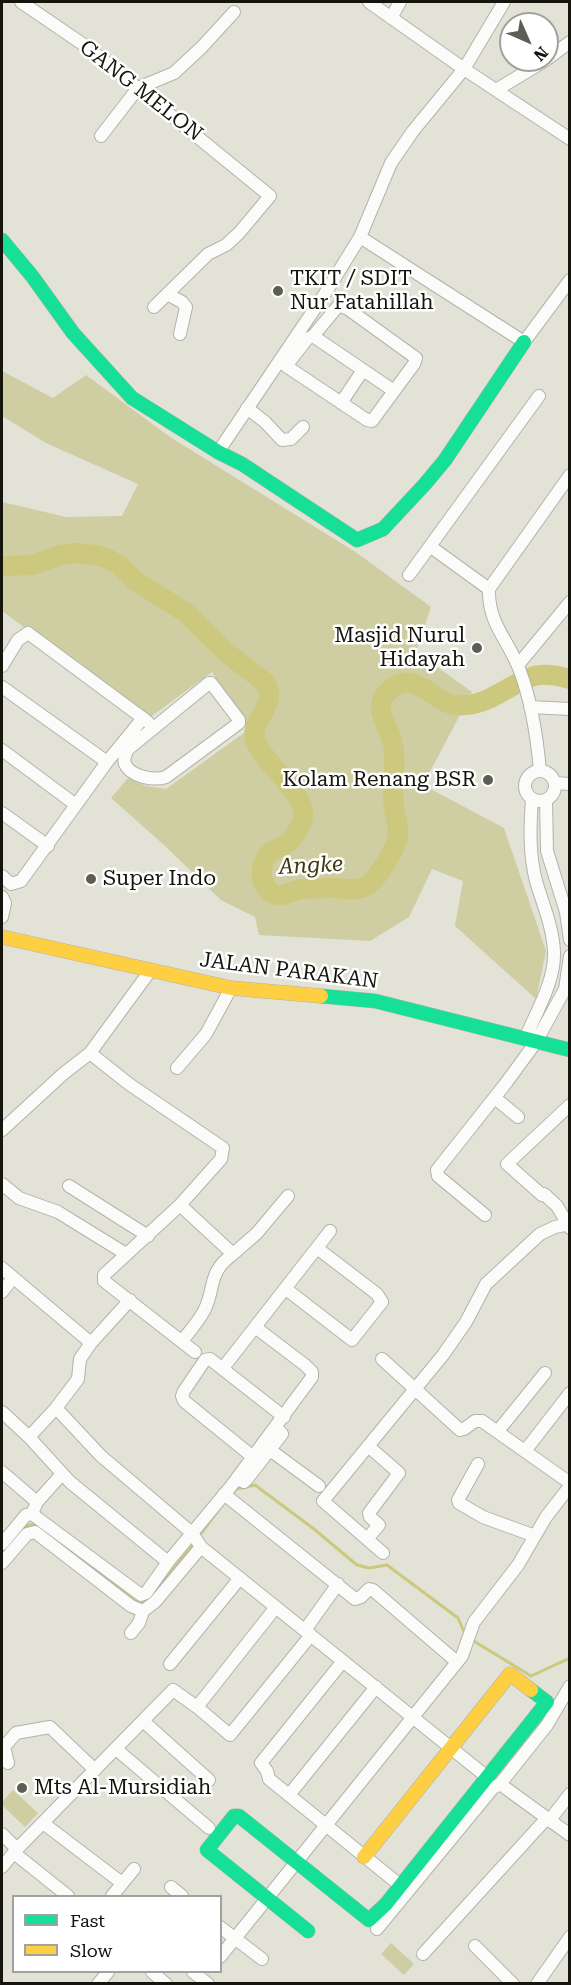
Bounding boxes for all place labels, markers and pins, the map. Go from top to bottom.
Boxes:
place label: TKIT / SDIT Nur Fatahillah [290,266,434,316]
marker: TKIT / SDIT Nur Fatahillah [271,284,285,298]
place label: Masjid Nurul Hidayah [334,623,465,673]
marker: Masjid Nurul Hidayah [470,641,484,655]
place label: Kolam Renang BSR [283,767,476,793]
marker: Kolam Renang BSR [481,773,495,787]
place label: Super Indo [103,866,216,892]
marker: Super Indo [84,872,98,886]
place label: Mts Al-Mursidiah [34,1775,211,1801]
marker: Mts Al-Mursidiah [15,1781,29,1795]

